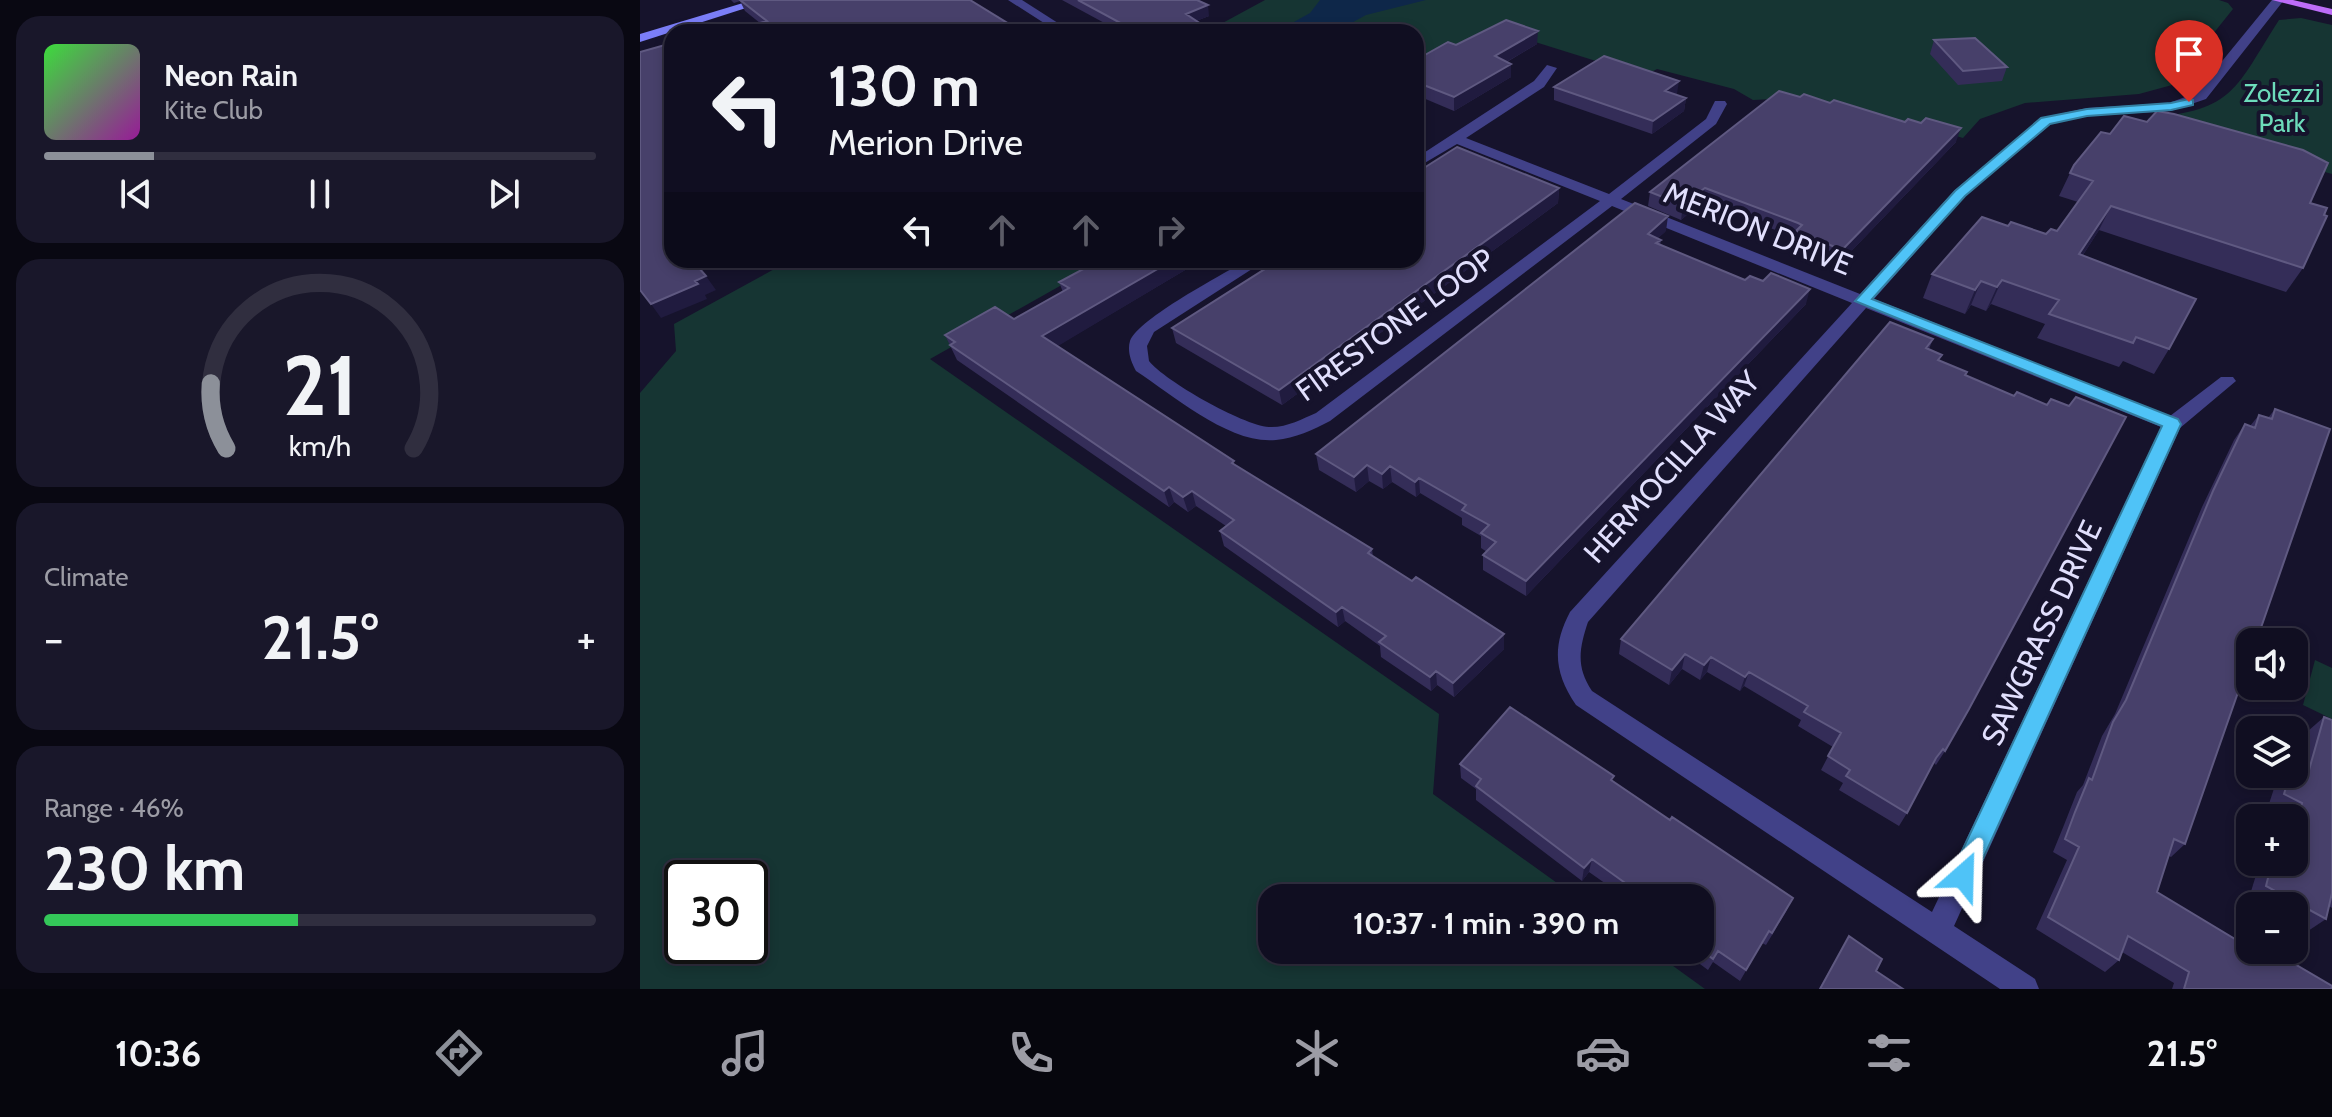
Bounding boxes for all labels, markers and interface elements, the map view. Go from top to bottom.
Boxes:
pin [2155,20,2223,102]
icon: arrive [2167,32,2211,76]
text: 130 m [828,52,980,120]
icon: left [696,56,800,160]
text: Neon Rain [164,57,298,94]
park label: Zolezzi Park [2243,77,2321,139]
text: Kite Club [164,94,263,126]
text: Merion Drive [828,120,1023,164]
icon: previous [114,172,158,216]
icon: pause [298,172,342,216]
icon: next [482,172,526,216]
street label: MERION DRIVE [1659,174,1858,283]
icon: left [896,208,940,252]
icon: ahead [980,208,1024,252]
icon: ahead [1064,208,1108,252]
icon: right [1148,208,1192,252]
street label: FIRESTONE LOOP [1288,240,1501,409]
text: 21 [283,334,357,435]
street label: HERMOCILLA WAY [1576,362,1768,570]
text: km/h [289,428,351,463]
street label: SAWGRASS DRIVE [1973,514,2110,751]
text: Climate [44,561,129,593]
text: 21.5° [262,601,378,674]
text: − [44,612,63,665]
text: + [577,612,596,665]
map controls [2236,628,2308,964]
button: sound [2236,628,2308,700]
button: layers [2236,716,2308,788]
text: Range · 46% [44,792,184,824]
button: + [2236,804,2308,876]
text: 230 km [44,832,245,905]
position arrow [1921,834,2005,918]
speed limit sign: 30 [664,860,768,964]
button: − [2236,892,2308,964]
text: 10:37 · 1 min · 390 m [1353,905,1619,942]
icon: directions [431,1025,487,1081]
icon: music [717,1025,773,1081]
icon: phone [1003,1025,1059,1081]
icon: climate [1289,1025,1345,1081]
icon: car [1575,1025,1631,1081]
icon: filters [1861,1025,1917,1081]
text: 10:36 [115,1031,201,1075]
text: 21.5° [2147,1031,2217,1075]

